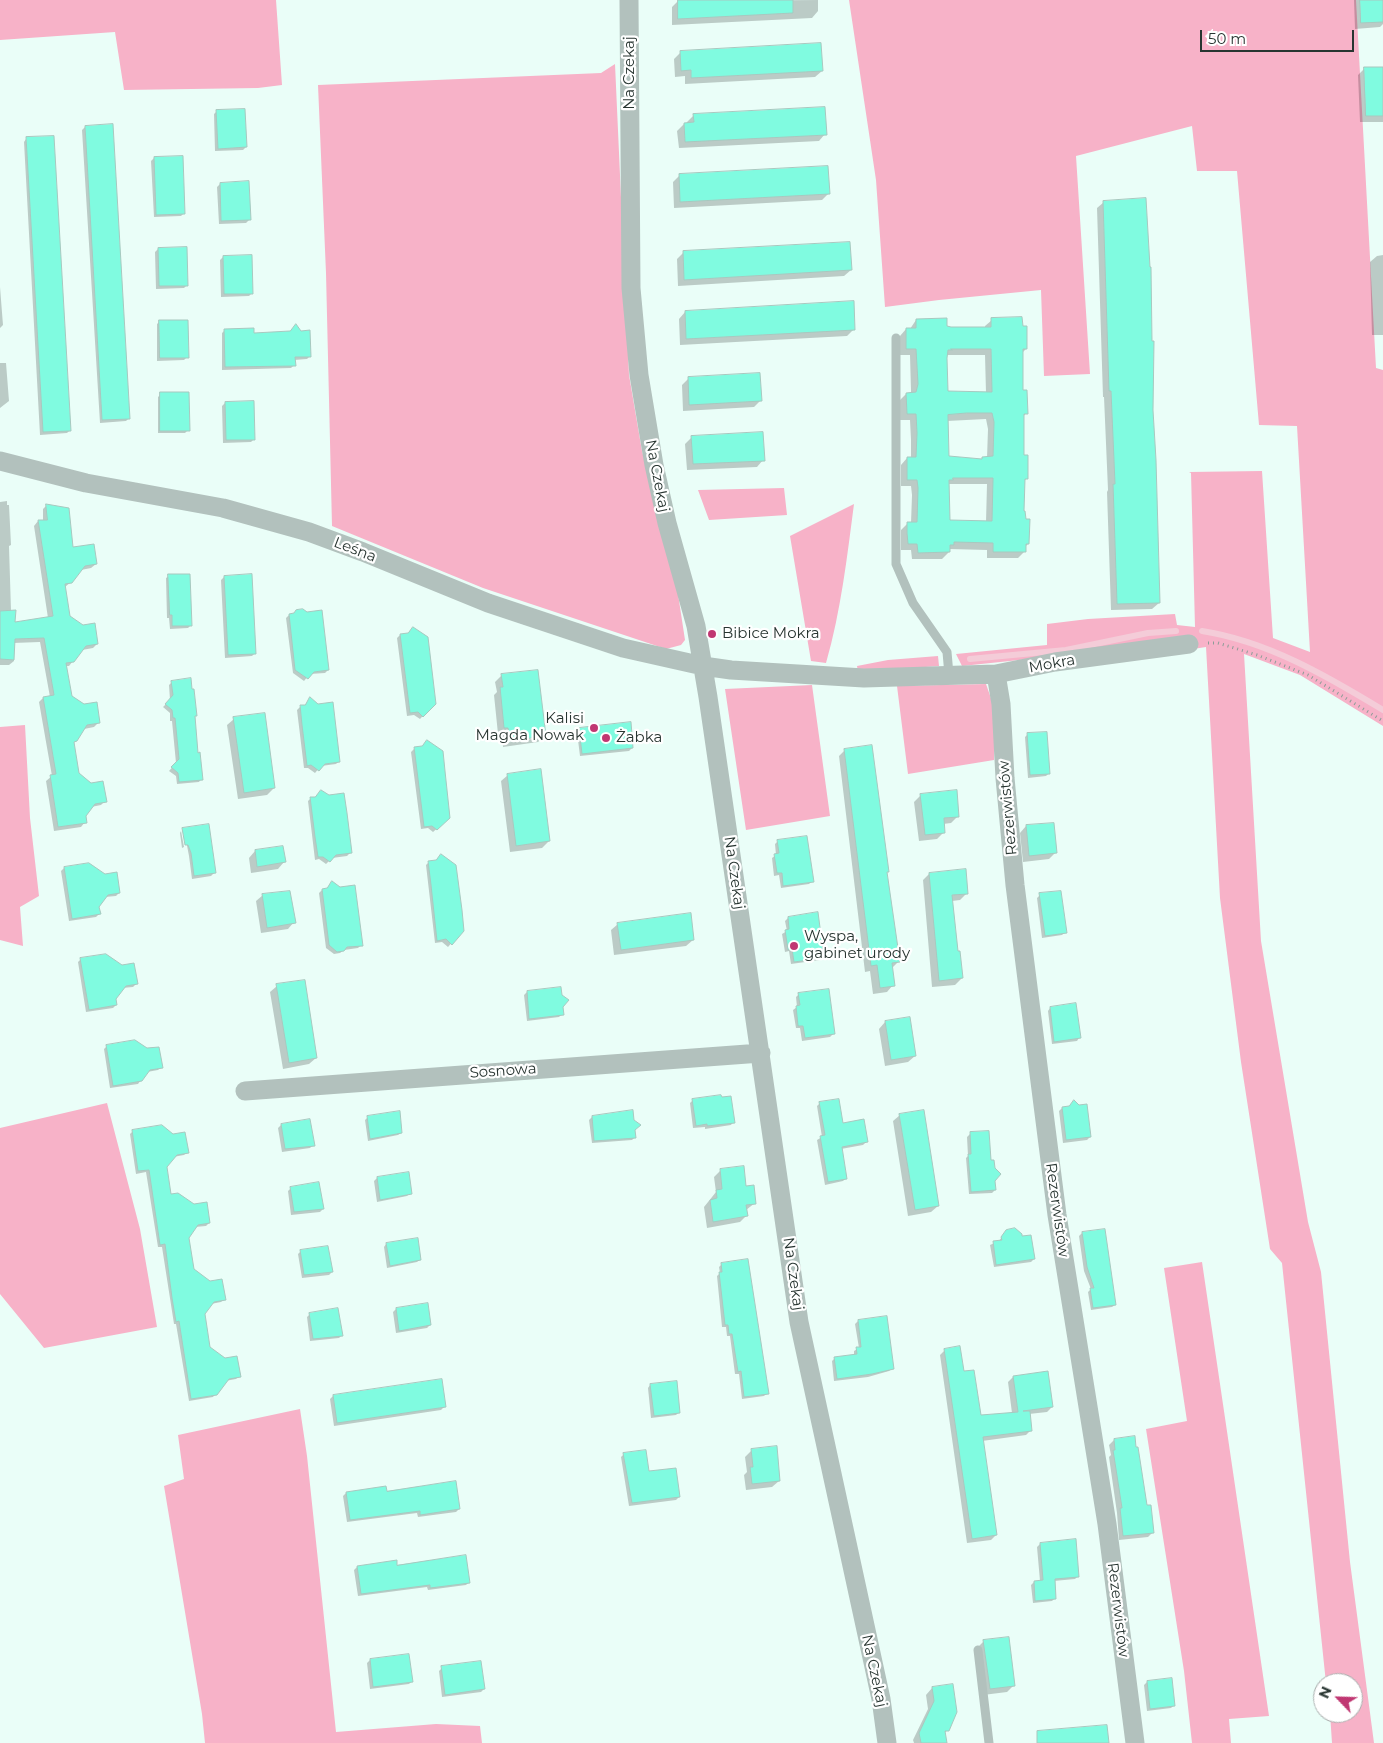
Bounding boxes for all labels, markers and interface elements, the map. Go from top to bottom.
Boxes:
scale bar [1203,20,1357,52]
text: 50 m [1208,29,1246,48]
street label: Na Czekaj [621,36,639,110]
street label: Na Czekaj [641,438,673,514]
street label: Leśna [331,534,379,566]
place label: Bibice Mokra [722,625,820,643]
marker: Bibice Mokra [706,628,718,640]
street label: Mokra [1027,651,1077,677]
place label: Kalisi Magda Nowak [476,710,584,745]
marker: Kalisi Magda Nowak [588,722,600,734]
place label: Żabka [616,729,662,747]
marker: Żabka [600,732,612,744]
street label: Rezerwistów [995,760,1021,856]
street label: Na Czekaj [720,835,748,911]
place label: Wyspa, gabinet urody [804,928,910,963]
marker: Wyspa, gabinet urody [788,940,800,952]
street label: Sosnowa [469,1060,537,1082]
street label: Rezerwistów [1041,1162,1073,1258]
street label: Na Czekaj [779,1236,807,1312]
street label: Rezerwistów [1103,1562,1133,1658]
street label: Na Czekaj [858,1633,890,1709]
north arrow [1313,1673,1363,1723]
text: N [1315,1683,1336,1701]

